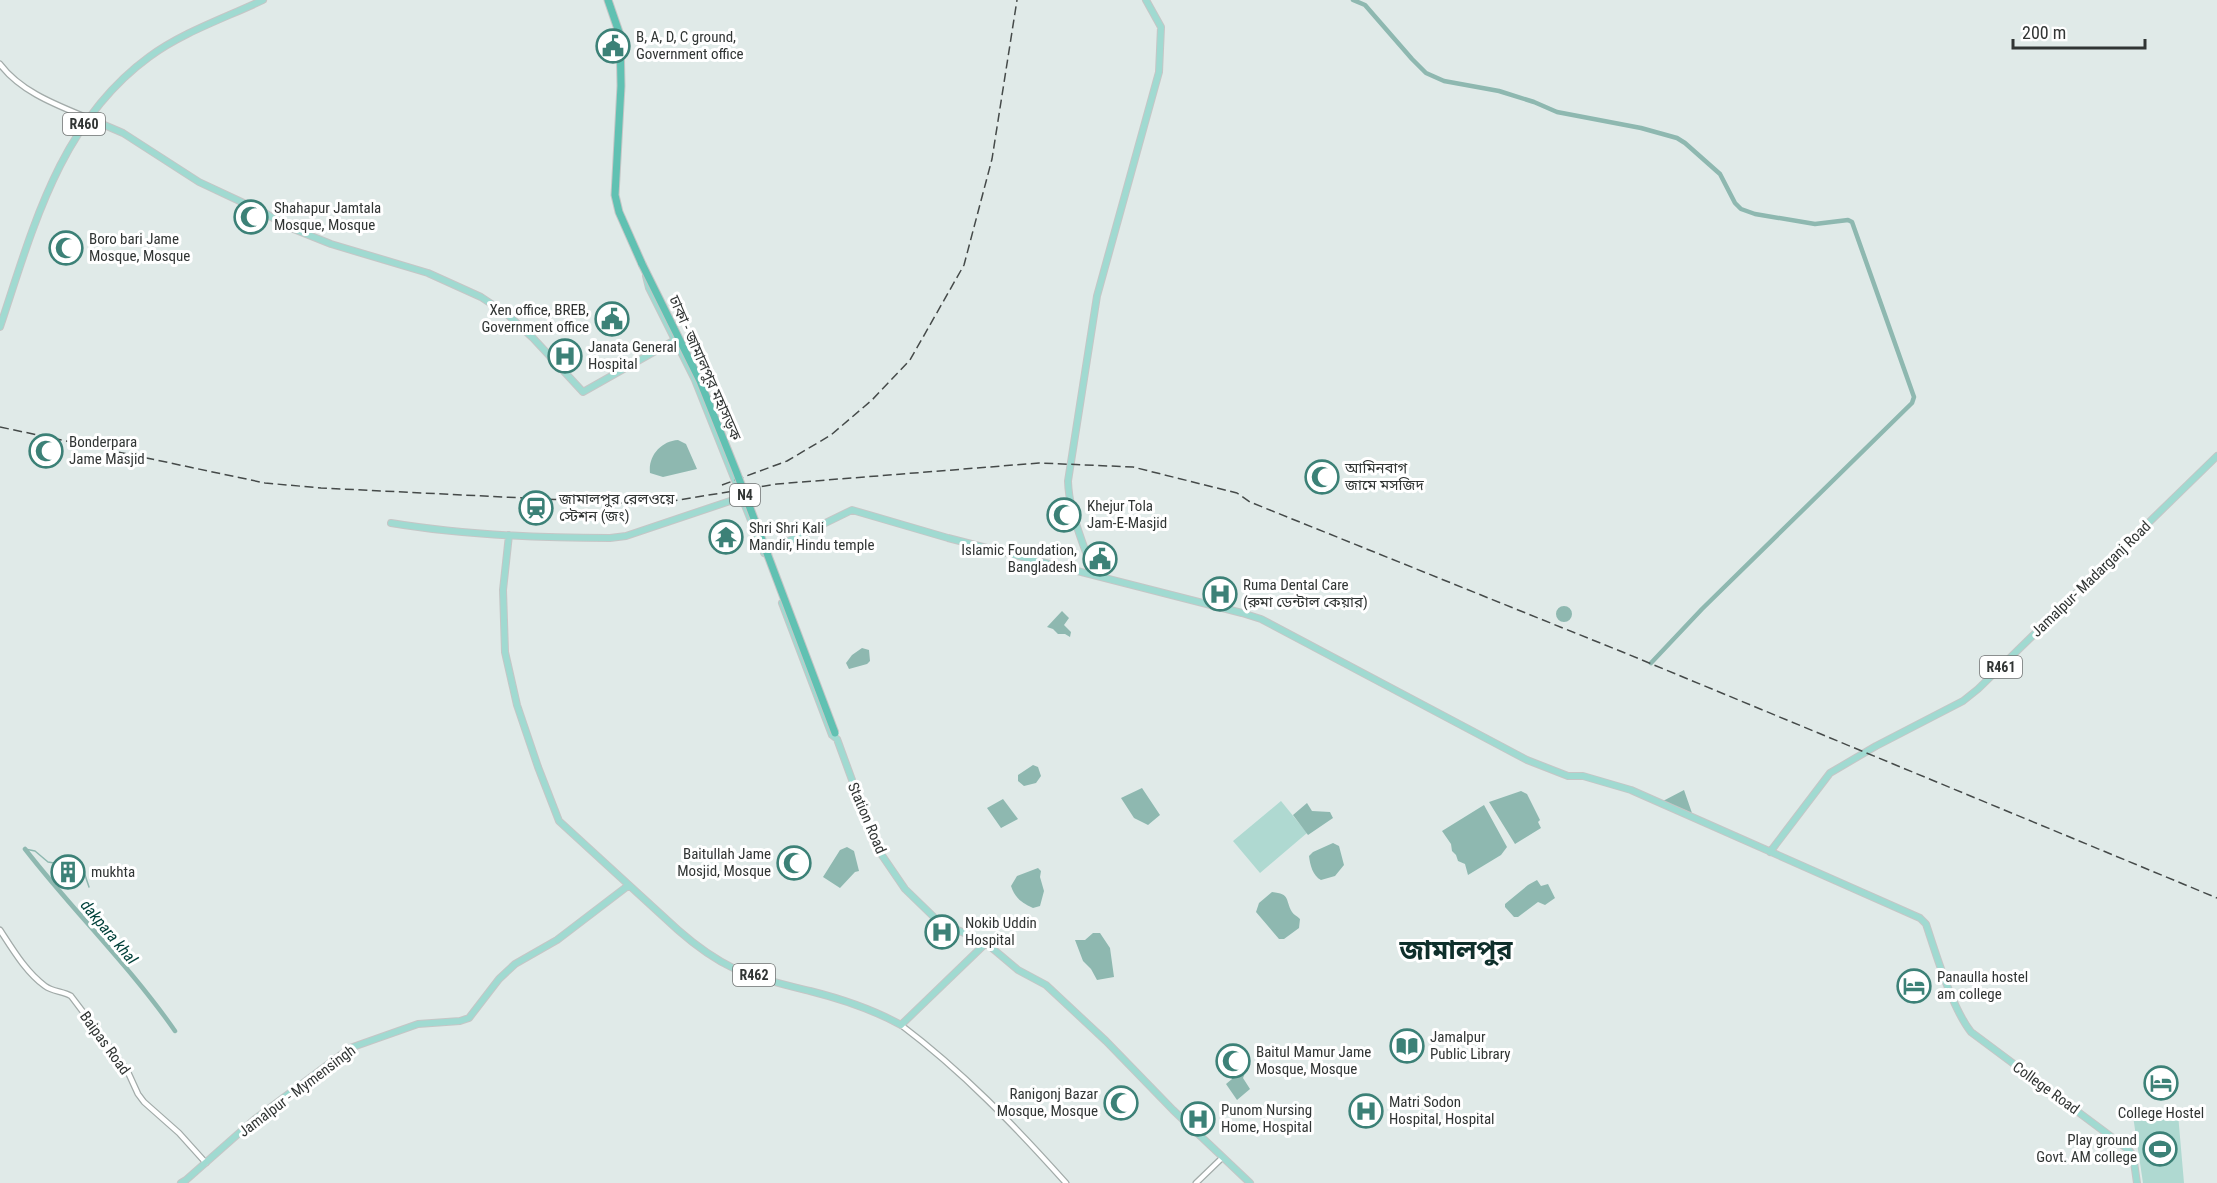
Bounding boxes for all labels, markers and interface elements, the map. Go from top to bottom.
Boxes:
scale bar [2013,12,2145,50]
text: 200 m [2022,22,2066,43]
public building icon: B, A, D, C ground, Government office [595,28,631,64]
place label: B, A, D, C ground, Government office [636,28,744,63]
road number: R460 [63,113,105,135]
mosque icon: Shahapur Jamtala Mosque, Mosque [233,199,269,235]
place label: Shahapur Jamtala Mosque, Mosque [274,199,381,234]
mosque icon: Boro bari Jame Mosque, Mosque [48,230,84,266]
place label: Boro bari Jame Mosque, Mosque [89,230,190,265]
street label: ঢাকা - জামালপুর মহাসড়ক [665,292,745,444]
place label: Xen office, BREB, Government office [481,301,589,336]
public building icon: Xen office, BREB, Government office [594,301,630,337]
hospital icon: Janata General Hospital [547,338,583,374]
place label: Janata General Hospital [588,338,677,373]
mosque icon: Bonderpara Jame Masjid [28,433,64,469]
place label: Bonderpara Jame Masjid [69,433,145,468]
mosque icon: আমিনবাগ জামে মসজিদ [1304,459,1340,495]
place label: আমিনবাগ জামে মসজিদ [1344,459,1424,494]
road number: N4 [730,484,760,506]
station icon: জামালপুর রেলওয়ে স্টেশন (জং) [518,490,554,526]
place label: জামালপুর রেলওয়ে স্টেশন (জং) [558,490,675,525]
mosque icon: Khejur Tola Jam-E-Masjid [1046,497,1082,533]
place label: Khejur Tola Jam-E-Masjid [1087,497,1167,532]
street label: Jamalpur- Madarganj Road [2028,517,2154,641]
temple icon: Shri Shri Kali Mandir, Hindu temple [708,519,744,555]
place label: Shri Shri Kali Mandir, Hindu temple [749,519,875,554]
place label: Islamic Foundation, Bangladesh [961,541,1077,576]
public building icon: Islamic Foundation, Bangladesh [1082,541,1118,577]
hospital icon: Ruma Dental Care (রুমা ডেন্টাল কেয়ার) [1202,576,1238,612]
place label: Ruma Dental Care (রুমা ডেন্টাল কেয়ার) [1243,576,1368,611]
road number: R461 [1980,656,2022,678]
street label: Station Road [844,780,890,856]
place label: Baitullah Jame Mosjid, Mosque [677,845,771,880]
mosque icon: Baitullah Jame Mosjid, Mosque [776,845,812,881]
building icon: mukhta [50,854,86,890]
place label: mukhta [91,863,135,881]
water label: dakpara khal [77,896,142,968]
hospital icon: Nokib Uddin Hospital [924,914,960,950]
place label: Nokib Uddin Hospital [965,914,1037,949]
district label: জামালপুর [1398,934,1513,967]
road number: R462 [733,964,775,986]
hotel icon: Panaulla hostel am college [1896,968,1932,1004]
place label: Panaulla hostel am college [1937,968,2028,1003]
street label: Baipas Road [76,1008,134,1078]
library icon: Jamalpur Public Library [1389,1028,1425,1064]
place label: Jamalpur Public Library [1430,1028,1511,1063]
street label: Jamalpur - Mymensingh [235,1041,359,1141]
mosque icon: Baitul Mamur Jame Mosque, Mosque [1215,1043,1251,1079]
place label: Baitul Mamur Jame Mosque, Mosque [1256,1043,1371,1078]
street label: College Road [2009,1058,2083,1118]
hotel icon: College Hostel [2143,1065,2179,1101]
place label: Ranigonj Bazar Mosque, Mosque [997,1085,1098,1120]
mosque icon: Ranigonj Bazar Mosque, Mosque [1103,1085,1139,1121]
hospital icon: Matri Sodon Hospital, Hospital [1348,1093,1384,1129]
place label: Matri Sodon Hospital, Hospital [1389,1093,1495,1128]
hospital icon: Punom Nursing Home, Hospital [1180,1101,1216,1137]
place label: Punom Nursing Home, Hospital [1221,1101,1312,1136]
place label: College Hostel [2118,1104,2204,1122]
place label: Play ground Govt. AM college [2036,1131,2137,1166]
sports icon: Play ground Govt. AM college [2142,1131,2178,1167]

